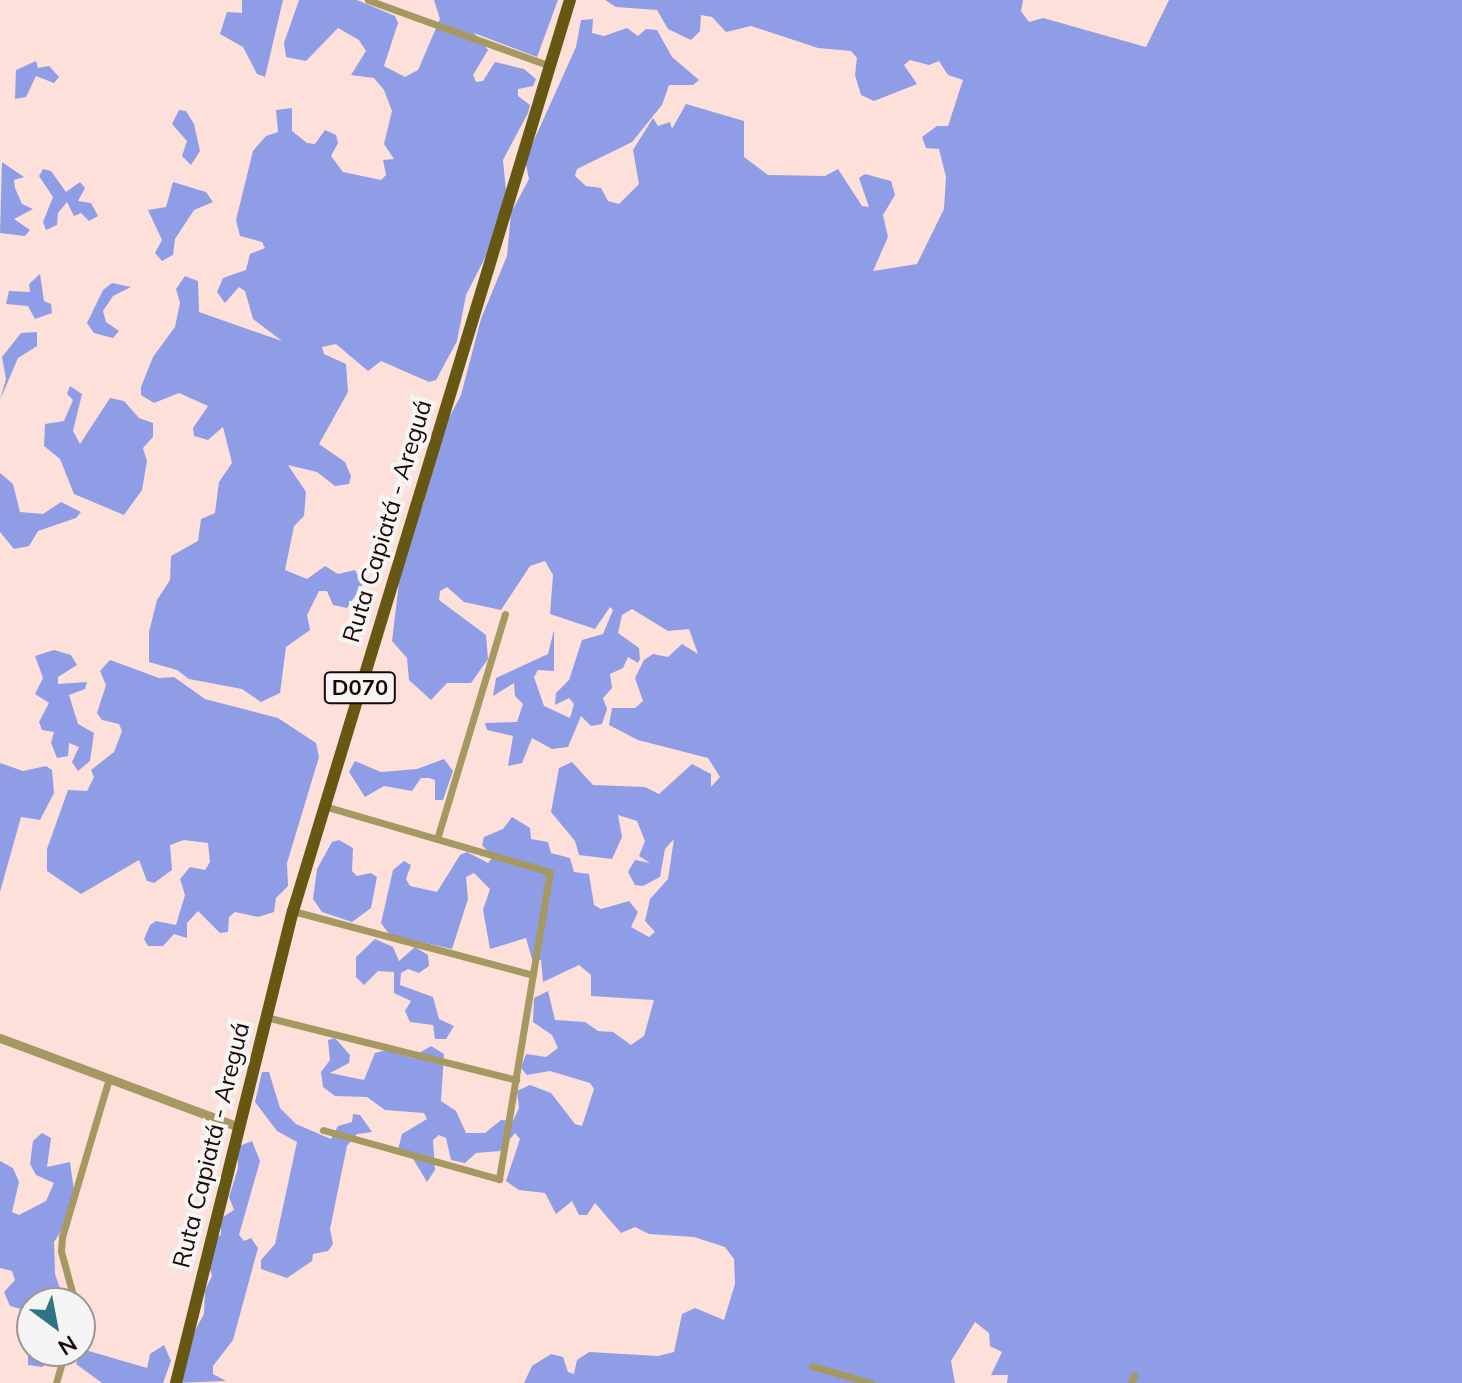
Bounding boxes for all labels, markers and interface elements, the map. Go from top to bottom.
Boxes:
street label: Ruta Capiatá - Areguá [336,396,438,646]
road number: D070 [322,670,398,706]
street label: Ruta Capiatá - Areguá [167,1019,255,1271]
north arrow [16,1287,96,1367]
text: N [53,1329,82,1362]

